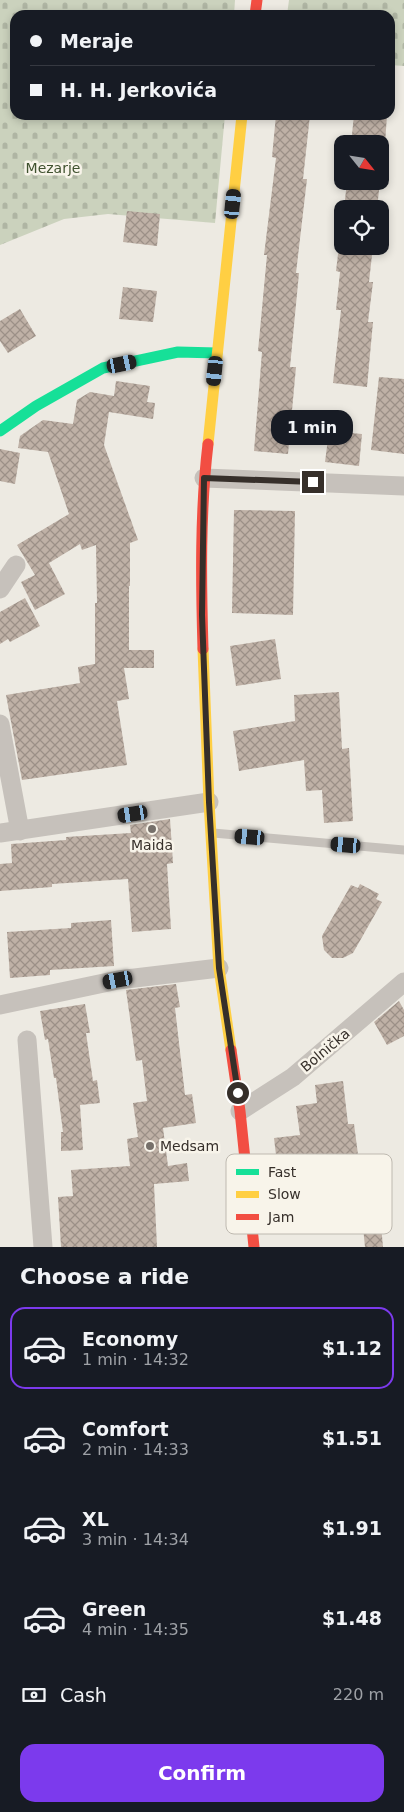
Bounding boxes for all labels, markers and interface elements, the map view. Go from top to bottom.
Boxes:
text: Meraje [60,30,133,52]
text: H. H. Jerkovića [60,79,217,101]
north arrow [334,135,389,190]
map controls [334,135,389,255]
park label: Mezarje [26,160,80,176]
car [223,188,242,220]
button: locate [334,200,389,255]
car [105,354,138,374]
car [205,355,224,387]
callout: 1 min [272,410,354,444]
text: 1 min [287,418,337,437]
route end [302,471,324,493]
car [117,804,148,824]
marker: Maida [146,823,158,835]
car [234,828,265,846]
car [330,836,361,854]
place label: Maida [131,837,173,853]
car [101,970,134,990]
street label: Bolnička [297,1025,353,1075]
route start [227,1082,249,1104]
place label: Medsam [160,1138,219,1154]
marker: Medsam [144,1140,156,1152]
legend [226,1154,392,1234]
text: Fast [268,1164,297,1180]
text: Slow [268,1186,301,1202]
text: Jam [267,1209,294,1225]
text: Choose a ride [20,1264,189,1289]
icon: car [22,1326,67,1371]
text: Economy [82,1328,178,1350]
text: $1.12 [322,1337,382,1359]
text: 1 min · 14:32 [82,1350,189,1369]
icon: car [22,1416,67,1461]
text: Comfort [82,1418,169,1440]
text: $1.51 [322,1427,382,1449]
text: 2 min · 14:33 [82,1440,189,1459]
icon: car [22,1506,67,1551]
text: XL [82,1508,109,1530]
text: $1.91 [322,1517,382,1539]
text: 3 min · 14:34 [82,1530,189,1549]
icon: car [22,1596,67,1641]
text: Green [82,1598,146,1620]
text: $1.48 [322,1607,382,1629]
text: 4 min · 14:35 [82,1620,189,1639]
icon: cash [20,1681,48,1709]
text: Cash [60,1684,107,1706]
text: 220 m [333,1685,384,1704]
button: Confirm [20,1744,384,1802]

